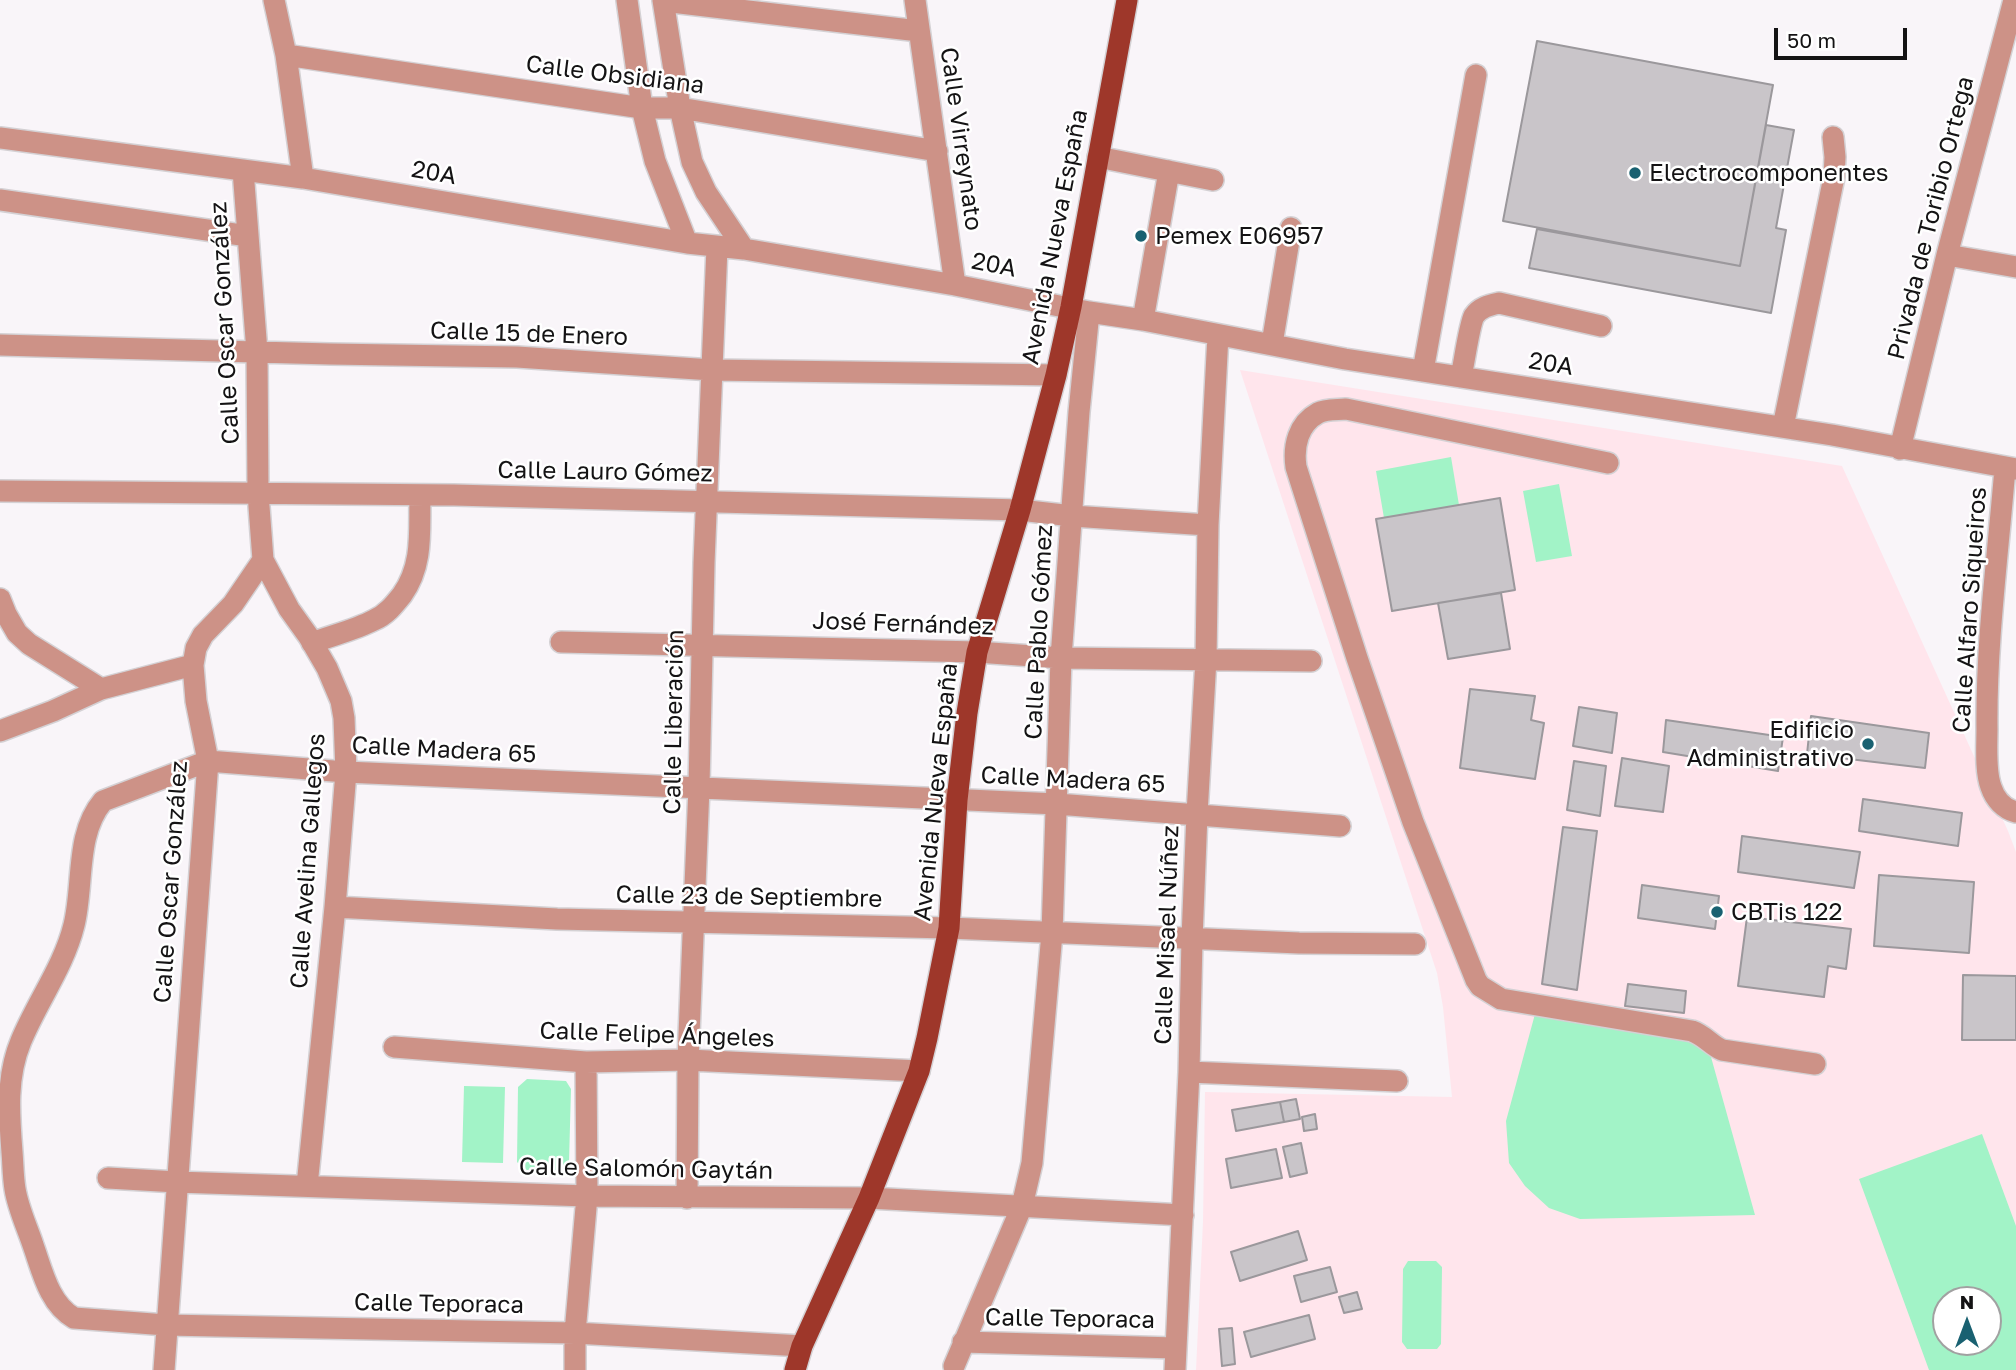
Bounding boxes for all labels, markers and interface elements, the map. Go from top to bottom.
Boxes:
scale bar [1778,14,1911,58]
text: 50 m [1787,27,1836,53]
street label: Calle Virreynato [934,45,988,233]
street label: Calle Obsidiana [524,50,706,100]
street label: Privada de Toribio Ortega [1882,73,1980,363]
street label: Avenida Nueva España [1016,107,1094,367]
street label: 20A [409,155,459,191]
place label: Electrocomponentes [1649,159,1889,187]
marker: Electrocomponentes [1627,165,1643,181]
street label: Calle Oscar González [204,201,246,445]
place label: Pemex E06957 [1155,222,1323,250]
marker: Pemex E06957 [1133,228,1149,244]
street label: 20A [969,247,1019,283]
street label: Calle 15 de Enero [430,316,628,352]
street label: 20A [1527,346,1575,382]
street label: Calle Lauro Gómez [497,456,713,488]
street label: Calle Alfaro Siqueiros [1947,486,1993,734]
street label: Calle Pablo Gómez [1019,524,1059,740]
street label: José Fernández [812,606,994,642]
street label: Calle Liberación [658,629,690,815]
street label: Avenida Nueva España [908,661,964,923]
place label: Edificio Administrativo [1686,716,1854,772]
street label: Calle Madera 65 [351,731,537,769]
street label: Calle Avelina Gallegos [285,732,331,990]
marker: Edificio Administrativo [1860,736,1876,752]
street label: Calle Oscar González [148,760,194,1004]
street label: Calle Madera 65 [980,761,1166,799]
street label: Calle Misael Núñez [1149,825,1185,1045]
street label: Calle 23 de Septiembre [615,880,883,914]
place label: CBTis 122 [1731,898,1842,926]
marker: CBTis 122 [1709,904,1725,920]
street label: Calle Felipe Ángeles [539,1017,775,1053]
street label: Calle Salomón Gaytán [519,1152,773,1186]
north arrow [1932,1286,2002,1356]
street label: Calle Teporaca [354,1288,524,1320]
text: N [1960,1290,1974,1313]
street label: Calle Teporaca [985,1303,1155,1335]

